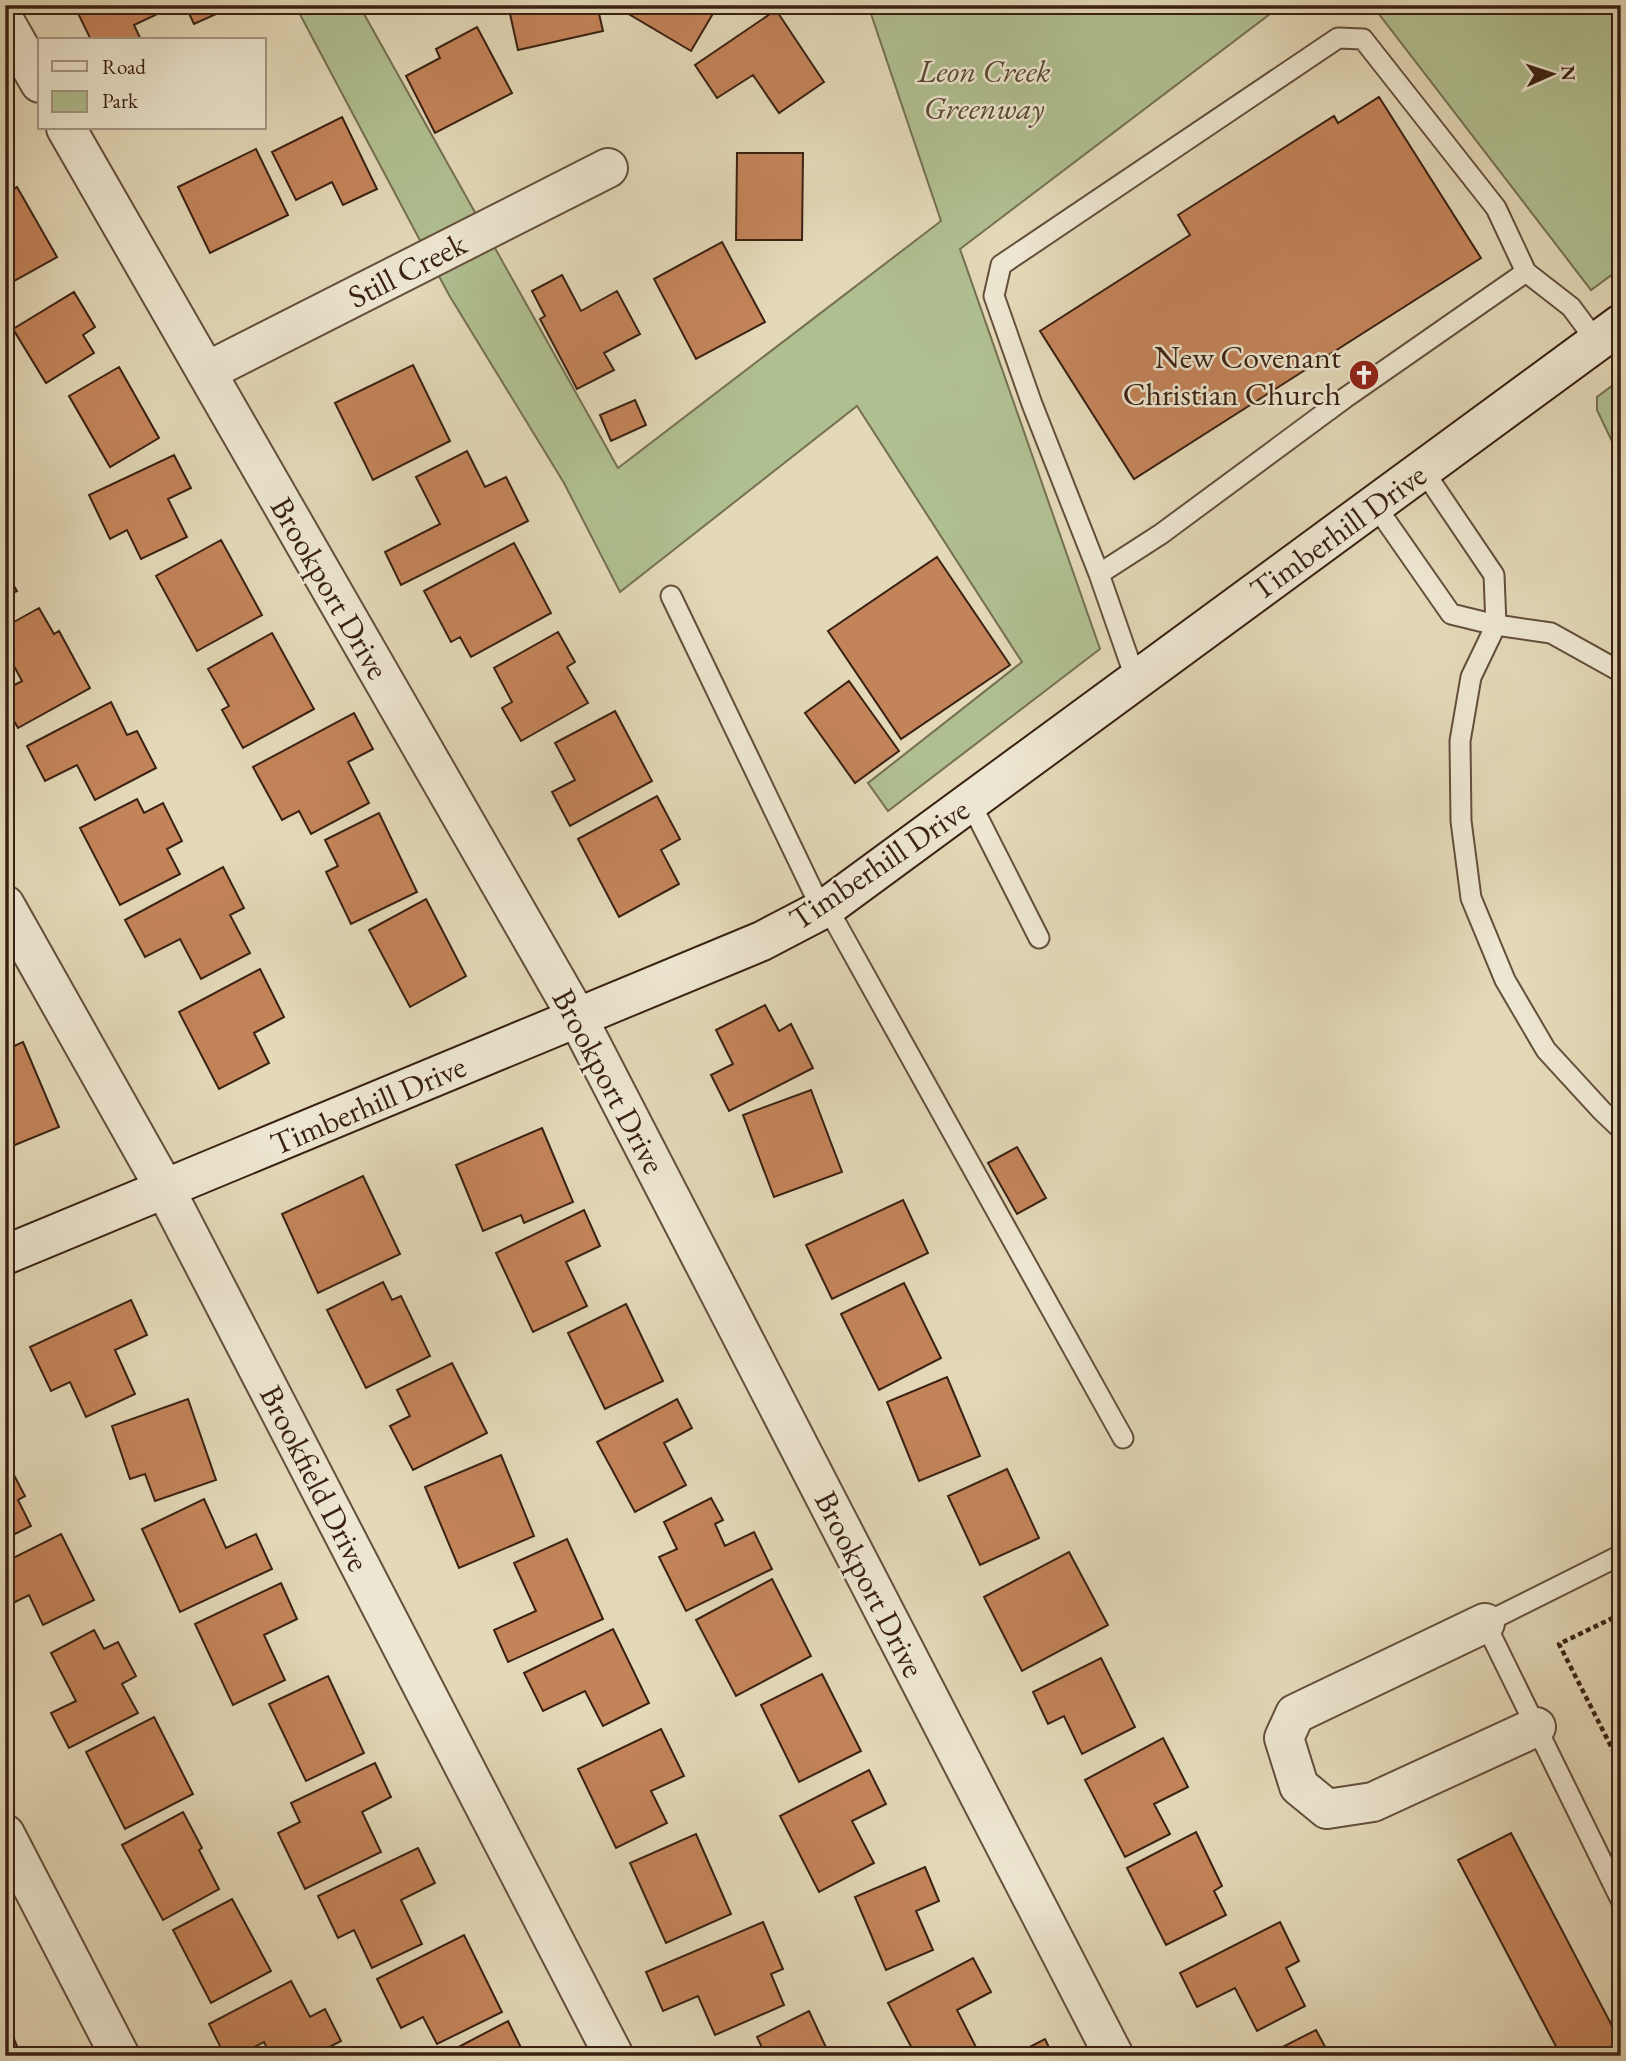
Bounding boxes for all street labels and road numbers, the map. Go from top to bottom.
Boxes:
street label: Still Creek [341,222,474,318]
street label: Timberhill Drive [1241,454,1435,610]
street label: Brookport Drive [261,489,399,687]
street label: Timberhill Drive [781,788,977,940]
street label: Brookport Drive [543,981,675,1181]
street label: Timberhill Drive [264,1045,472,1165]
street label: Brookfield Drive [250,1378,380,1578]
street label: Brookport Drive [805,1484,935,1684]

